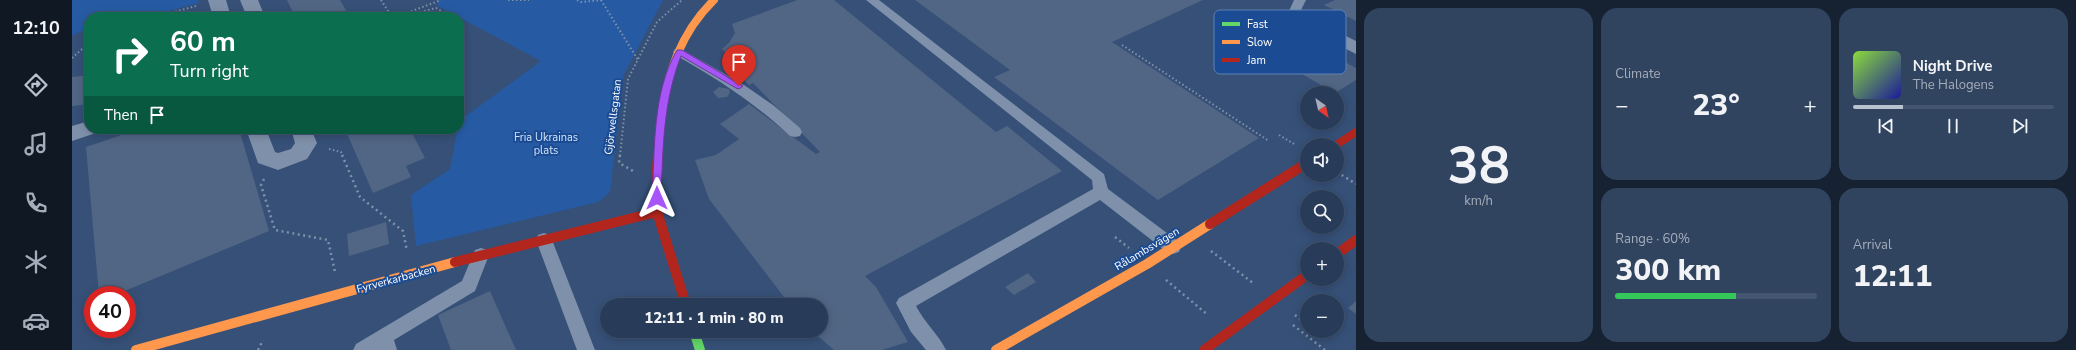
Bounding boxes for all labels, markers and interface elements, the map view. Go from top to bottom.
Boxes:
legend [1214,10,1346,74]
text: 12:10 [12,16,60,40]
text: Fast [1247,17,1268,32]
text: 60 m [170,23,236,61]
icon: right [104,28,156,80]
text: Slow [1247,35,1272,50]
pin [722,45,756,86]
icon: arrive [728,51,750,73]
text: Jam [1246,53,1266,68]
text: Night Drive [1913,56,1992,76]
text: Turn right [170,59,249,83]
text: Climate [1615,65,1660,83]
icon: directions [22,71,50,99]
text: The Halogens [1913,76,1994,94]
street label: Gjörwellsgatan [601,78,625,156]
text: 23° [1692,85,1740,126]
north arrow [1300,86,1344,130]
map controls [1300,86,1344,338]
text: − [1615,91,1629,121]
text: + [1803,91,1817,121]
icon: arrive [146,104,168,126]
text: Then [104,105,138,125]
icon: previous [1875,115,1897,137]
icon: pause [1942,115,1964,137]
icon: next [2009,115,2031,137]
icon: music [22,130,50,158]
park label: Fria Ukrainas plats [514,130,578,158]
text: 38 [1447,130,1510,201]
button: sound [1300,138,1344,182]
position arrow [636,177,678,219]
icon: phone [22,189,50,217]
button: search [1300,190,1344,234]
text: km/h [1464,192,1493,210]
street label: Rålambsvägen [1112,224,1182,274]
text: Range · 60% [1615,230,1690,248]
text: Arrival [1853,236,1892,254]
button: + [1300,242,1344,286]
icon: climate [22,248,50,276]
text: 300 km [1615,250,1721,291]
text: 12:11 [1853,256,1932,297]
street label: Fyrverkarbacken [355,261,437,297]
speed limit sign: 40 [84,286,136,338]
button: − [1300,294,1344,338]
icon: car [22,307,50,335]
text: 12:11 · 1 min · 80 m [644,308,784,328]

